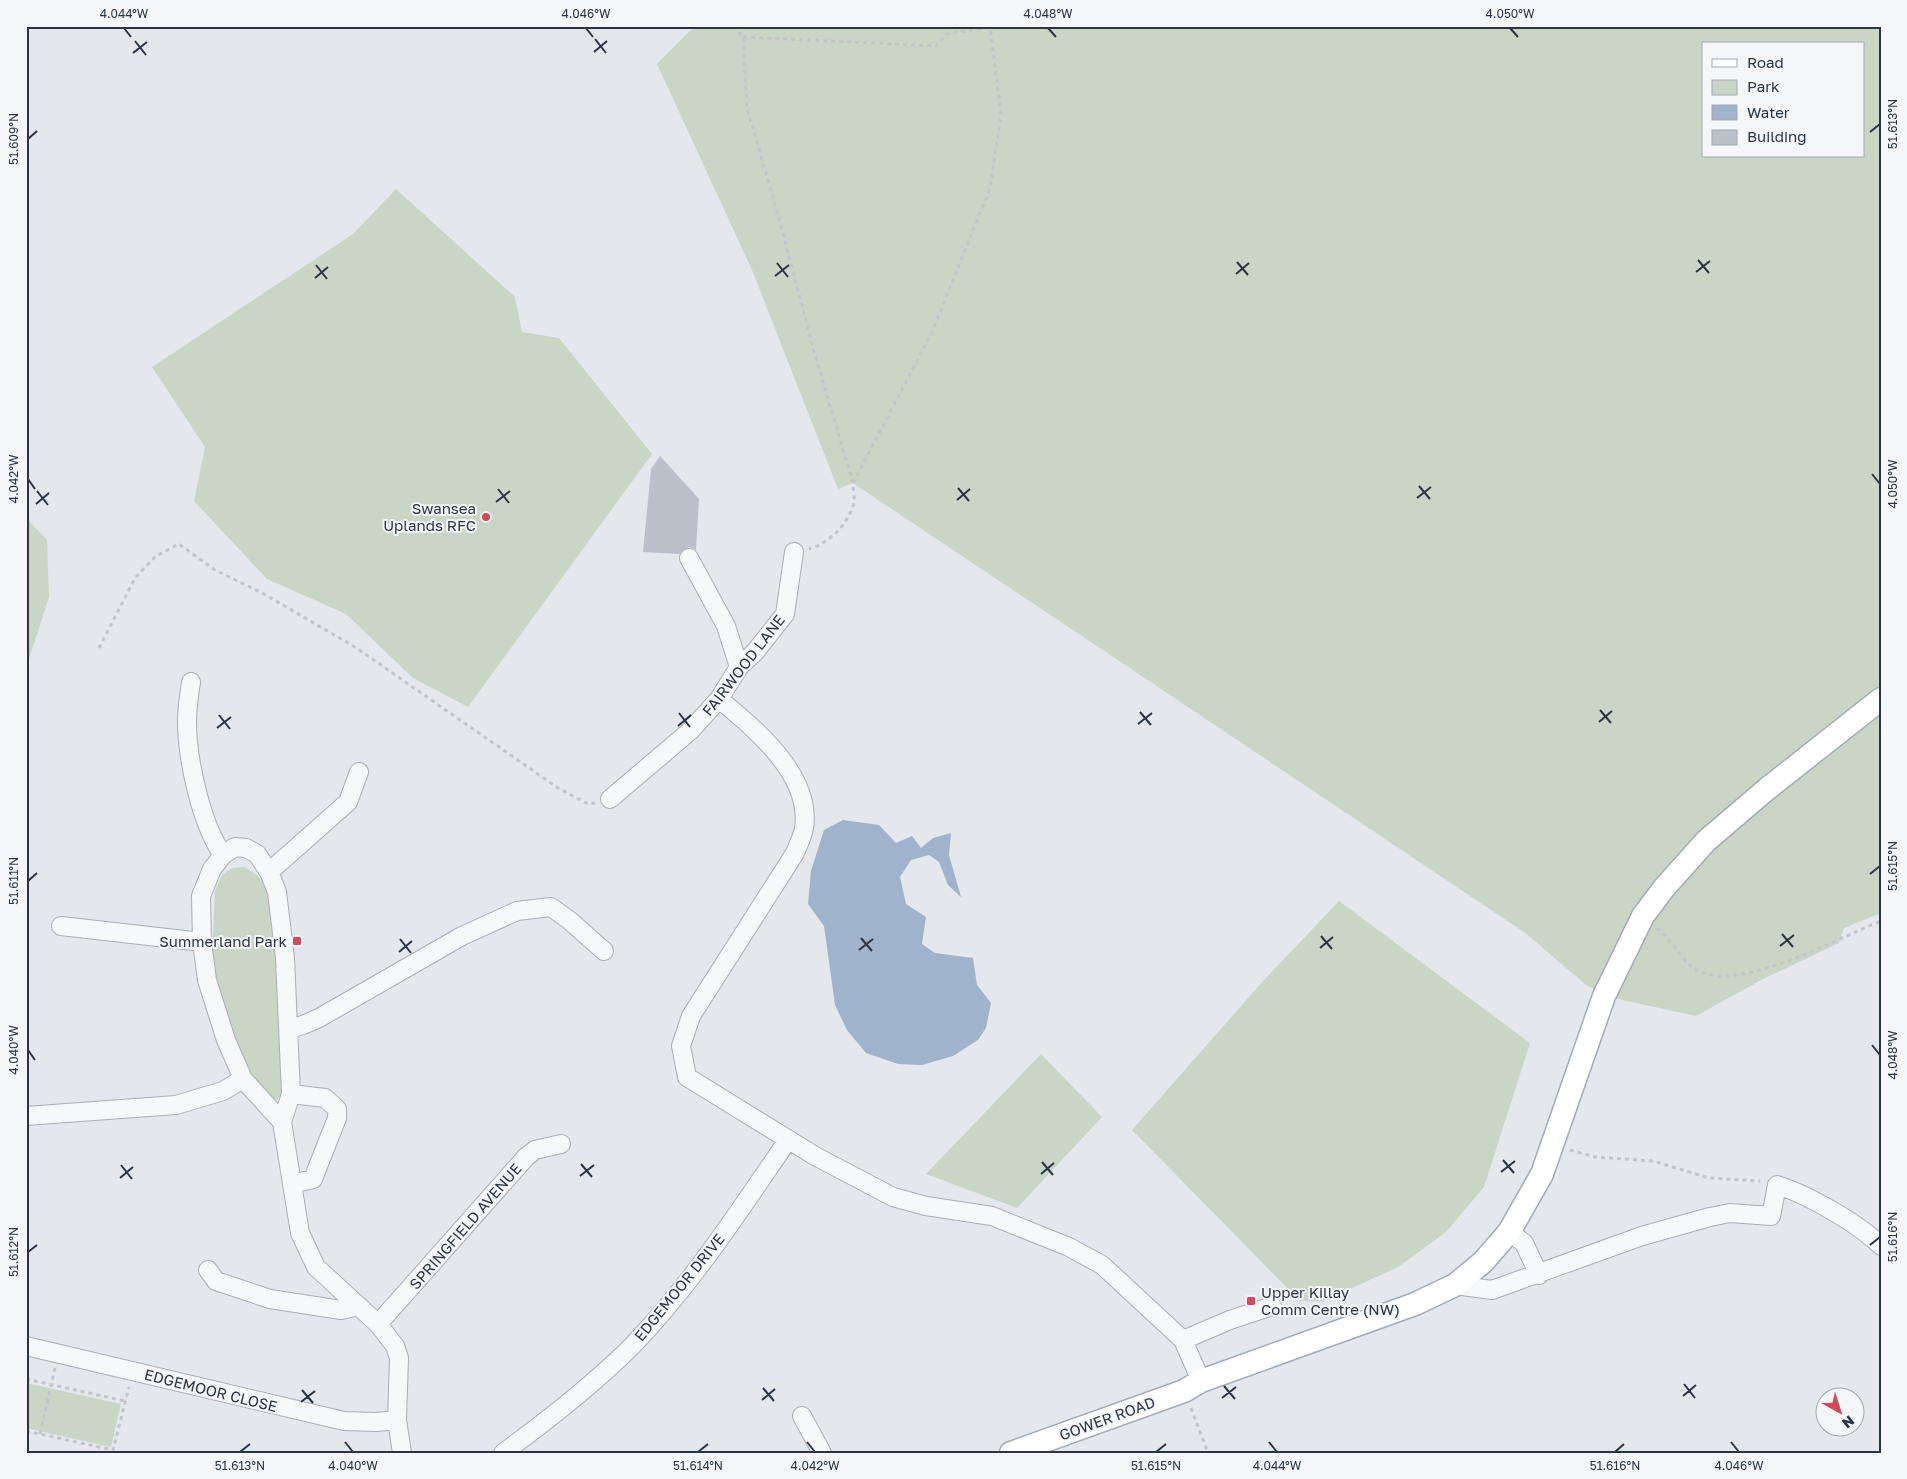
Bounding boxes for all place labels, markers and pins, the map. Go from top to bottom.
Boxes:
place label: Swansea Uplands RFC [383,499,476,534]
marker: Swansea Uplands RFC [480,511,492,523]
place label: Summerland Park [159,932,288,950]
marker: Summerland Park [291,935,303,947]
place label: Upper Killay Comm Centre (NW) [1261,1283,1400,1318]
marker: Upper Killay Comm Centre (NW) [1245,1295,1257,1307]

